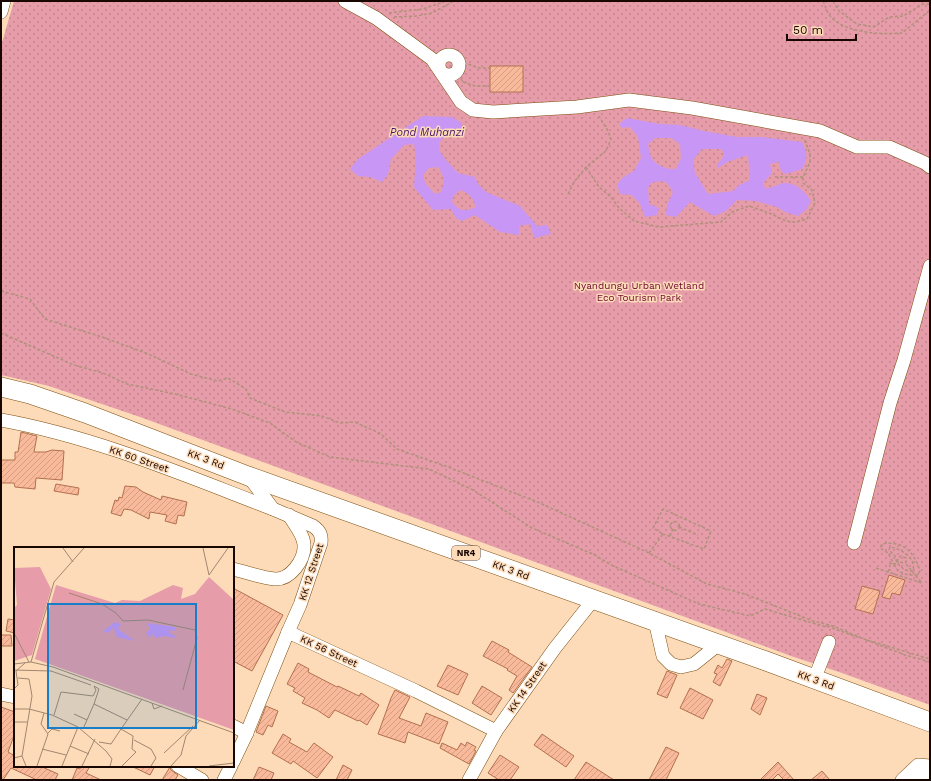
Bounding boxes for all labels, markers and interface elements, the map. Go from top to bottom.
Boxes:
scale bar [787,16,856,42]
text: 50 m [793,23,823,37]
water label: Pond Muhanzi [390,126,465,139]
park label: Nyandungu Urban Wetland Eco Tourism Park [574,280,704,303]
street label: KK 60 Street [108,444,171,475]
street label: KK 3 Rd [186,447,226,471]
street label: KK 12 Street [297,541,326,602]
road number: NR4 [452,546,480,560]
inset map [14,547,234,767]
street label: KK 3 Rd [491,558,531,582]
street label: KK 56 Street [299,633,360,669]
street label: KK 14 Street [505,659,549,715]
street label: KK 3 Rd [796,668,836,692]

